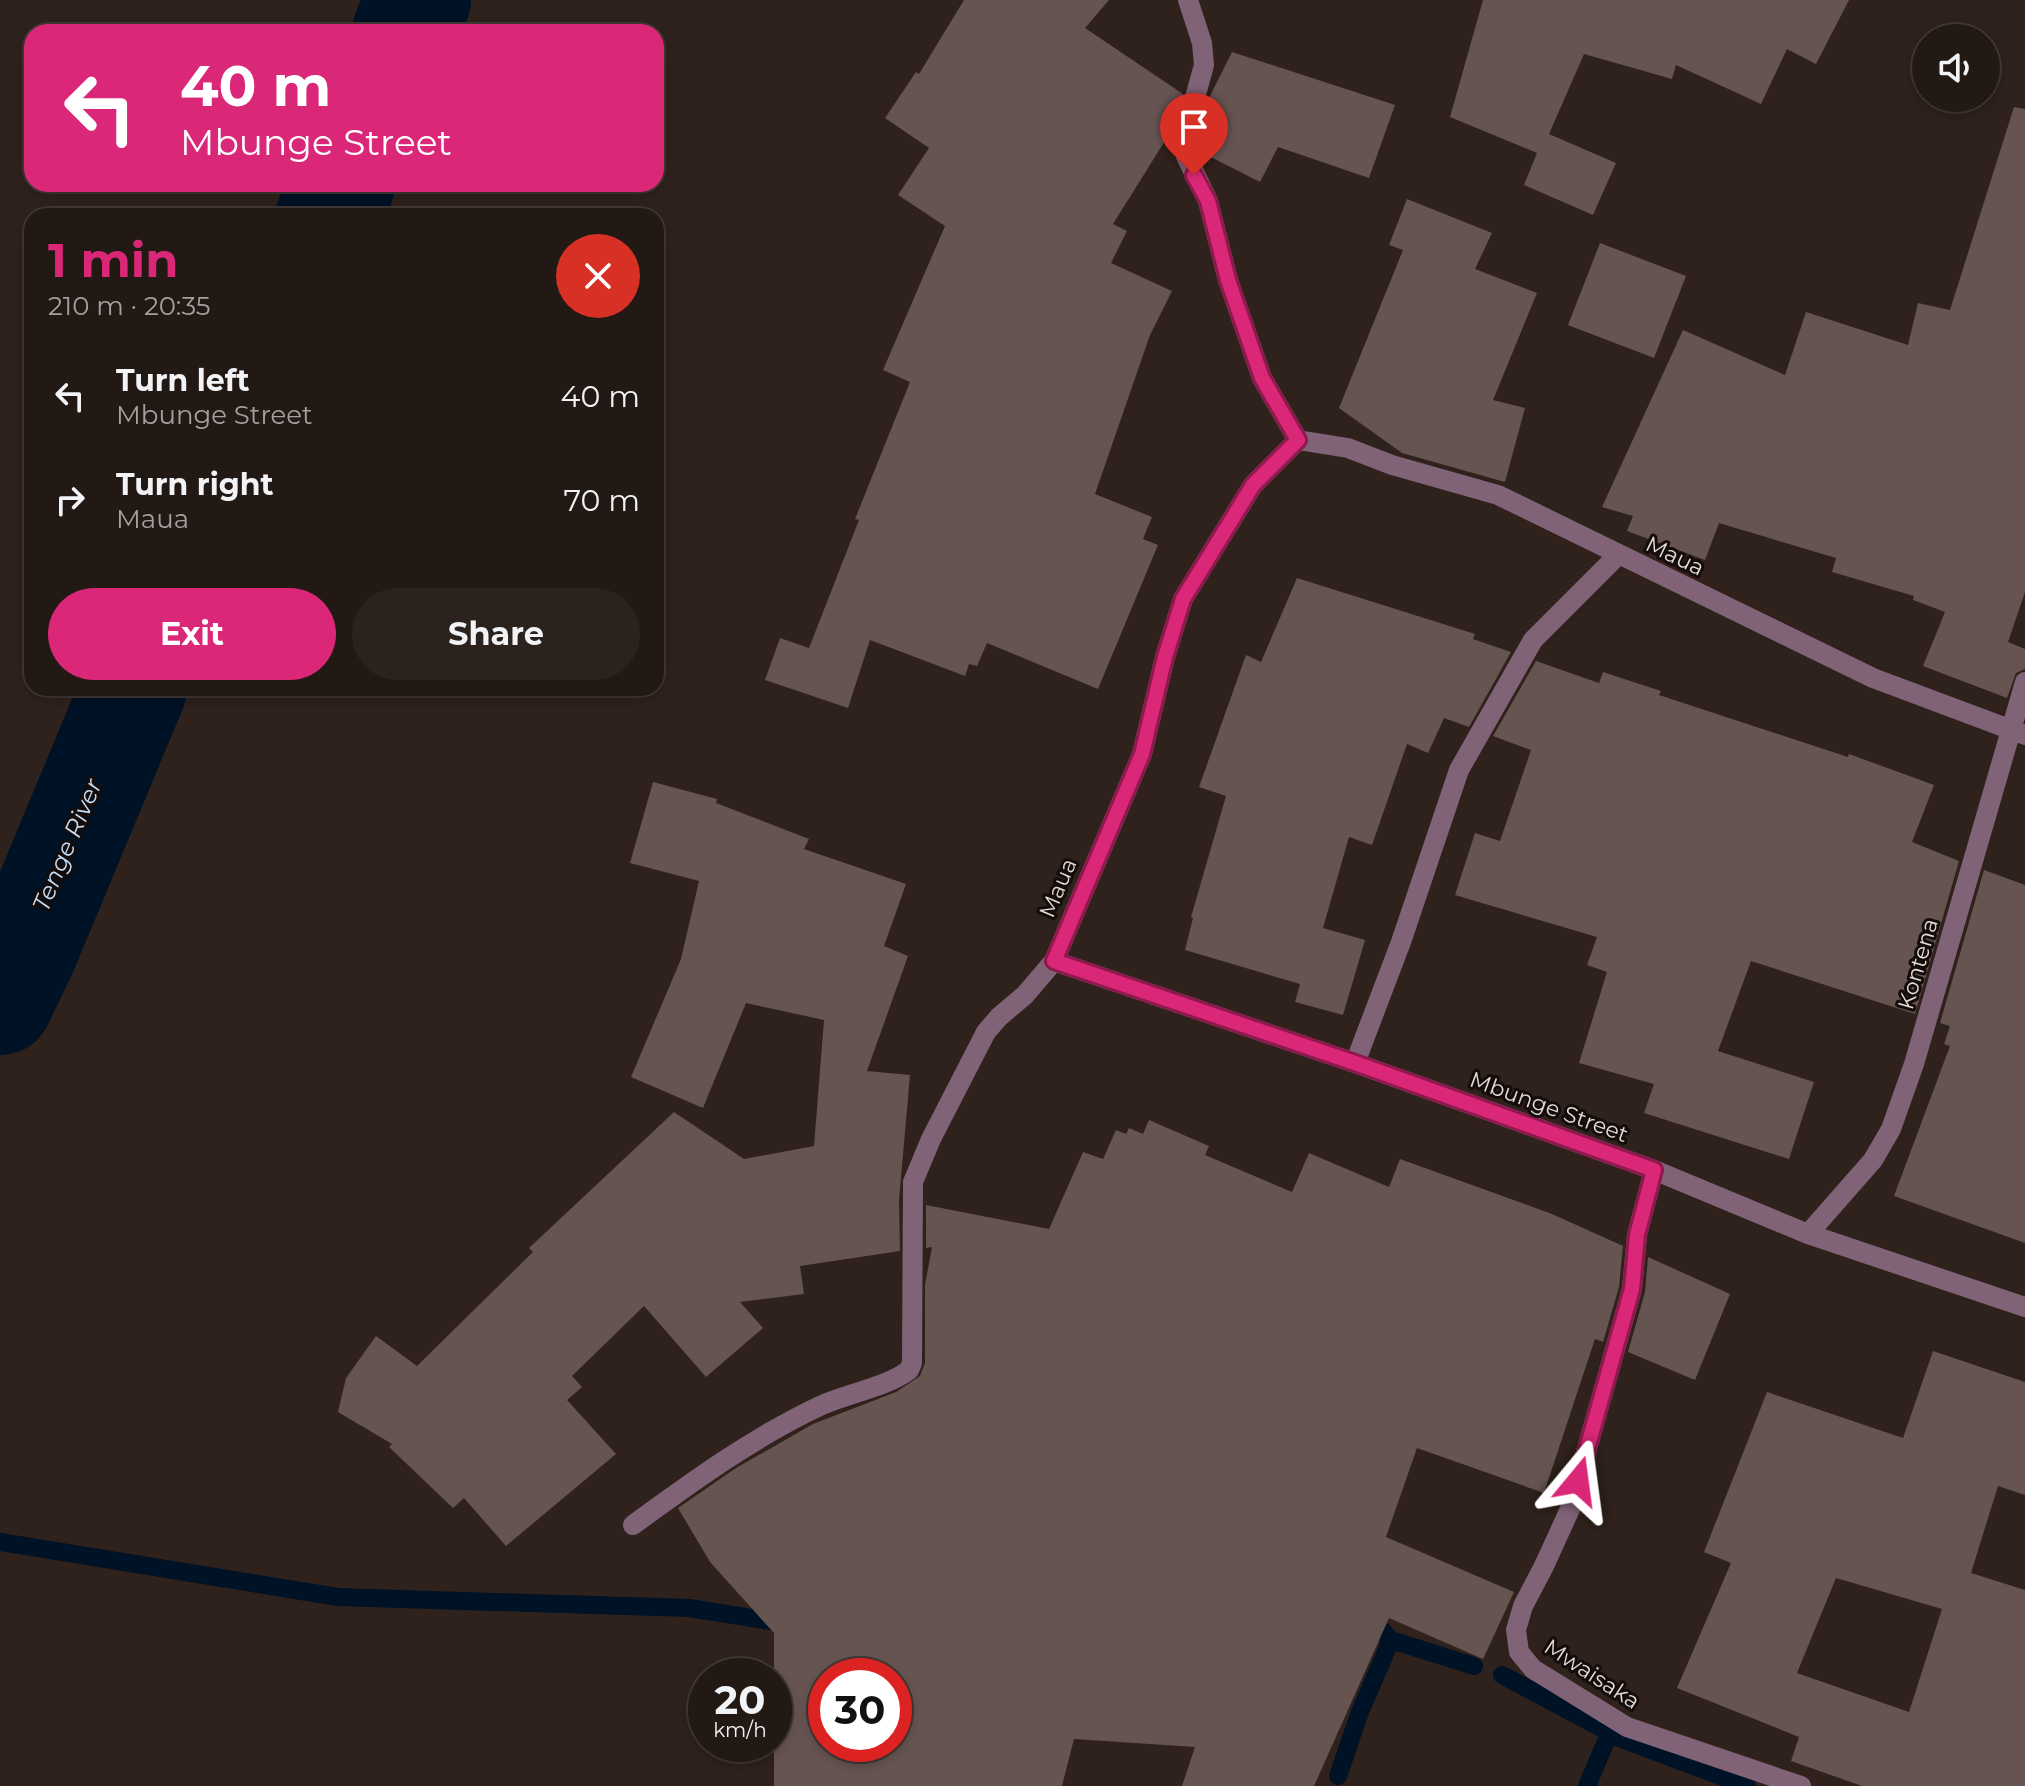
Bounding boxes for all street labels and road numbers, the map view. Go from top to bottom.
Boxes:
street label: Maua [1641,530,1709,582]
street label: Maua [1034,854,1082,922]
street label: Kontena [1892,915,1944,1013]
street label: Mbunge Street [1466,1066,1632,1148]
street label: Mwaisaka [1539,1633,1645,1715]

